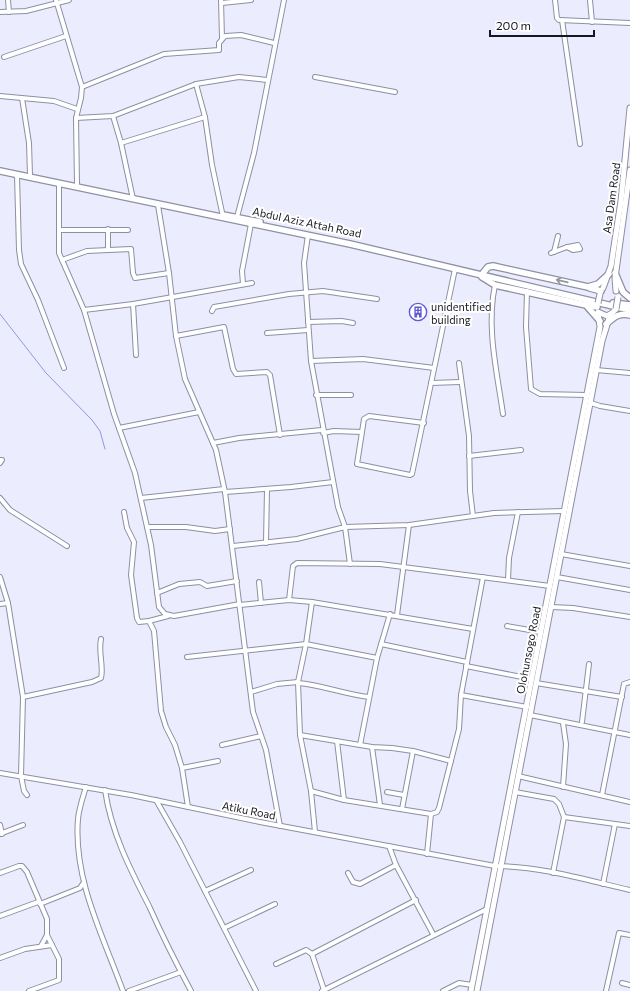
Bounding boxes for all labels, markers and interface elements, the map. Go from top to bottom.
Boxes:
scale bar [490,12,594,38]
text: 200 m [496,18,531,32]
street label: Asa Dam Road [600,162,622,234]
street label: Abdul Aziz Attah Road [251,204,363,240]
one-way arrow [556,277,569,285]
place label: unidentified building [431,300,491,326]
building icon: unidentified building [408,302,428,322]
street label: Olohunsogo Road [513,605,543,695]
street label: Atiku Road [221,798,277,822]

